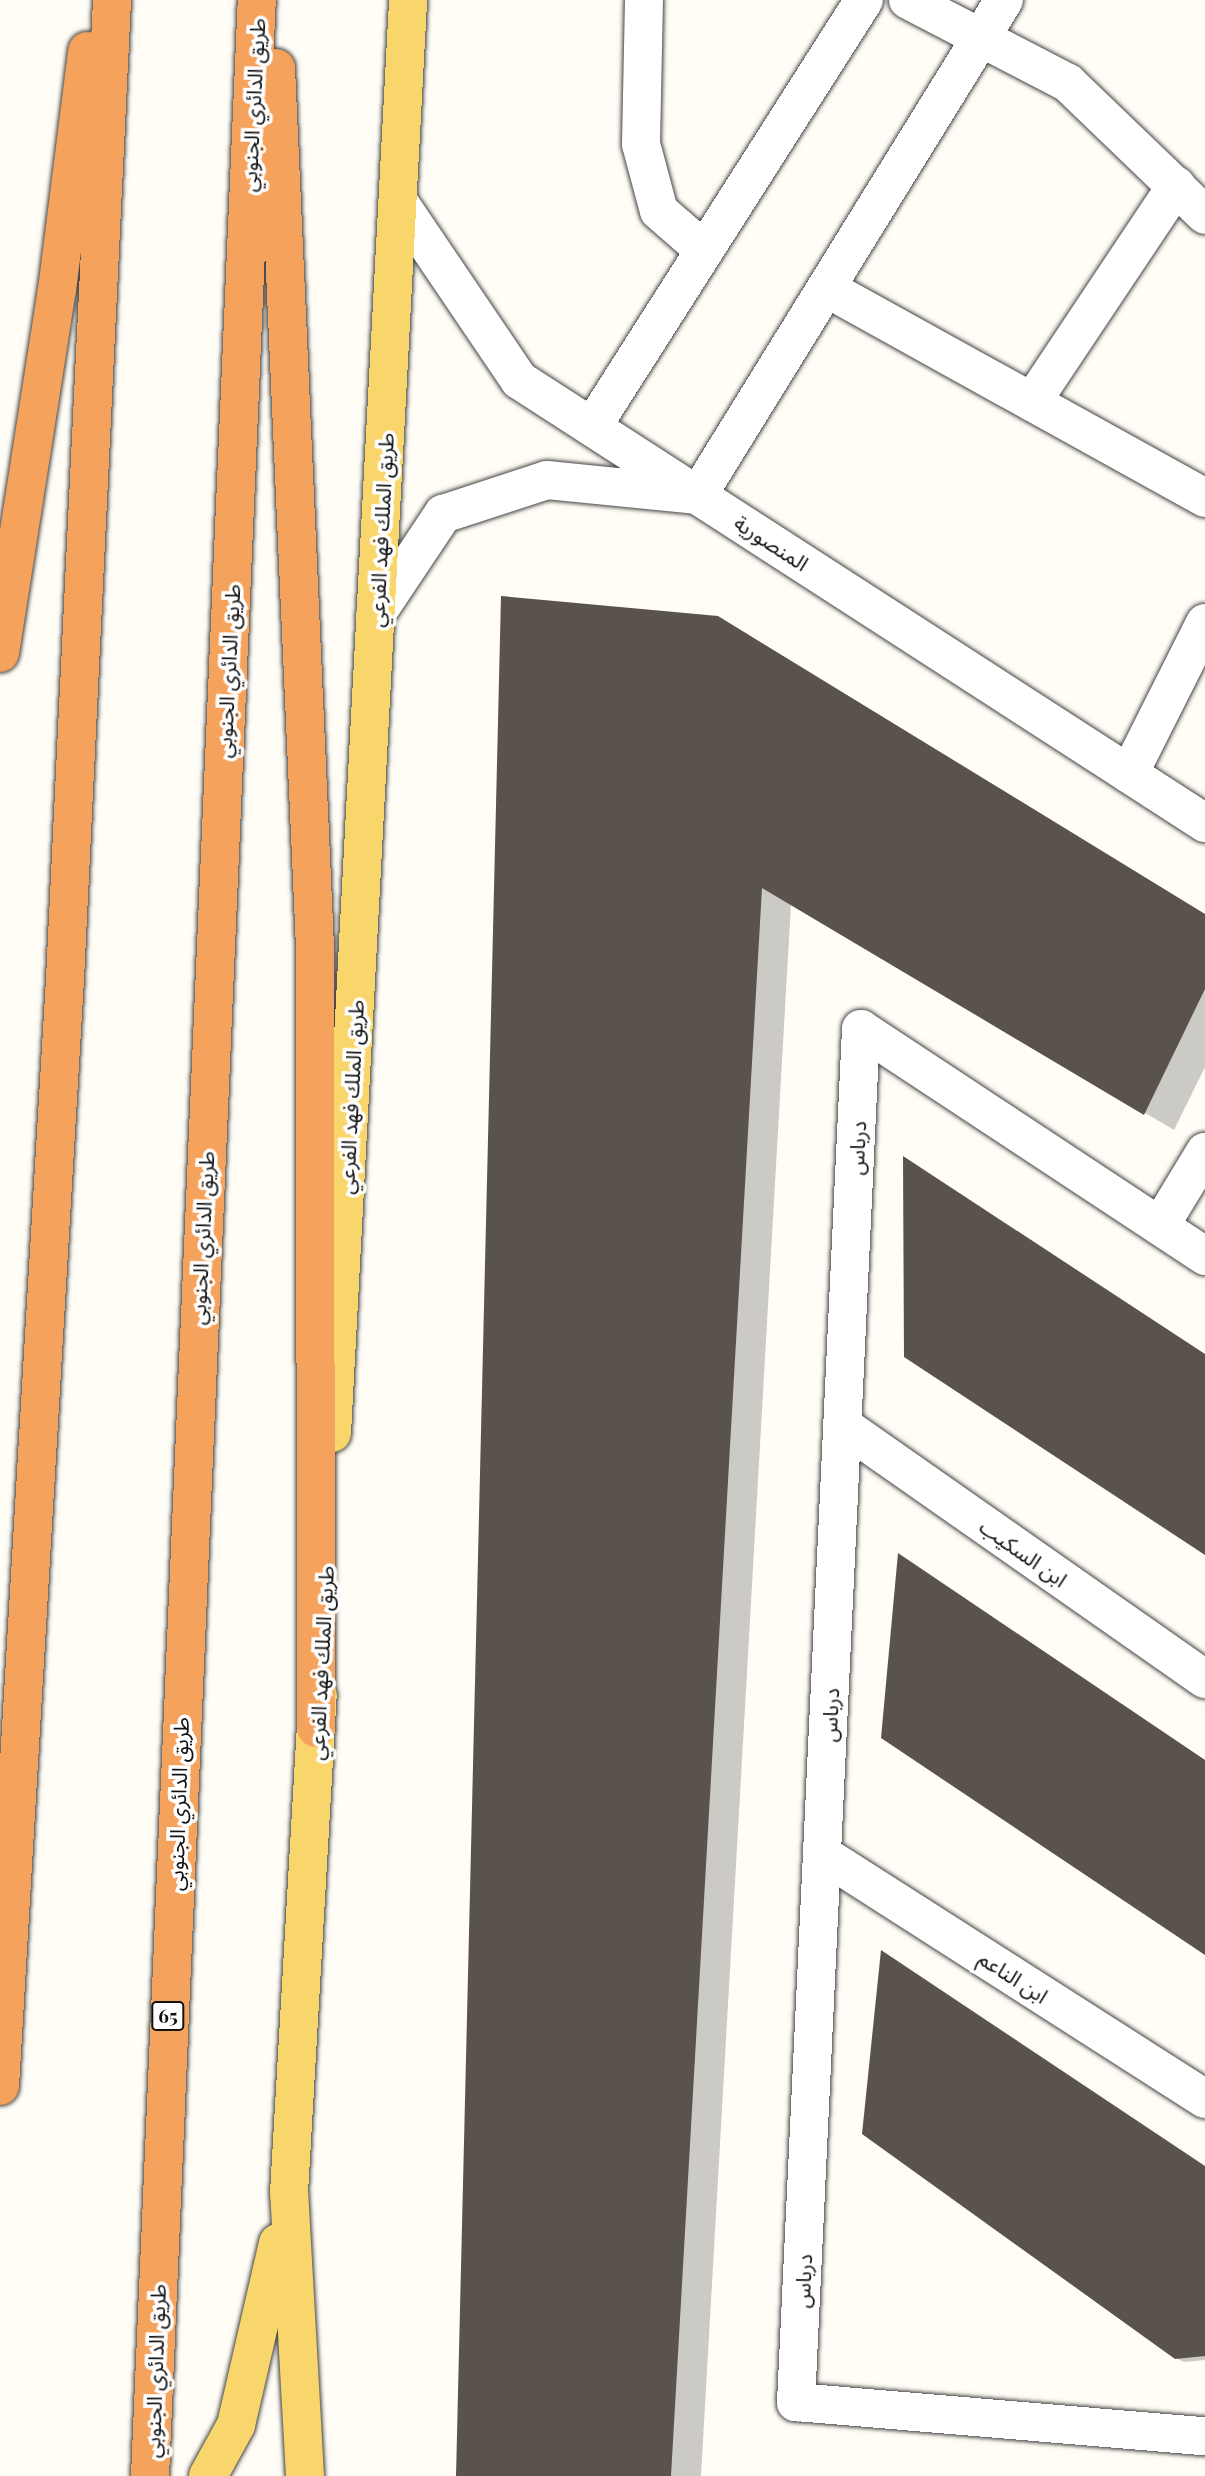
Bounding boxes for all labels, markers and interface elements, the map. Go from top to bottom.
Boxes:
street label: طريق الدائري الجنوبي [235,17,269,193]
street label: طريق الملك فهد الفرعي [362,432,398,628]
street label: المنصورية [730,509,814,575]
street label: طريق الدائري الجنوبي [210,583,244,759]
street label: طريق الملك فهد الفرعي [332,999,368,1195]
street label: درباس [842,1120,870,1176]
street label: طريق الدائري الجنوبي [184,1150,218,1326]
street label: ابن السكيب [975,1513,1073,1591]
street label: طريق الملك فهد الفرعي [302,1565,338,1761]
street label: درباس [815,1687,843,1743]
street label: طريق الدائري الجنوبي [161,1717,193,1891]
street label: ابن الناعم [975,1944,1053,2008]
road number: 65 [150,2000,186,2032]
street label: درباس [788,2253,816,2309]
street label: طريق الدائري الجنوبي [138,2284,170,2458]

